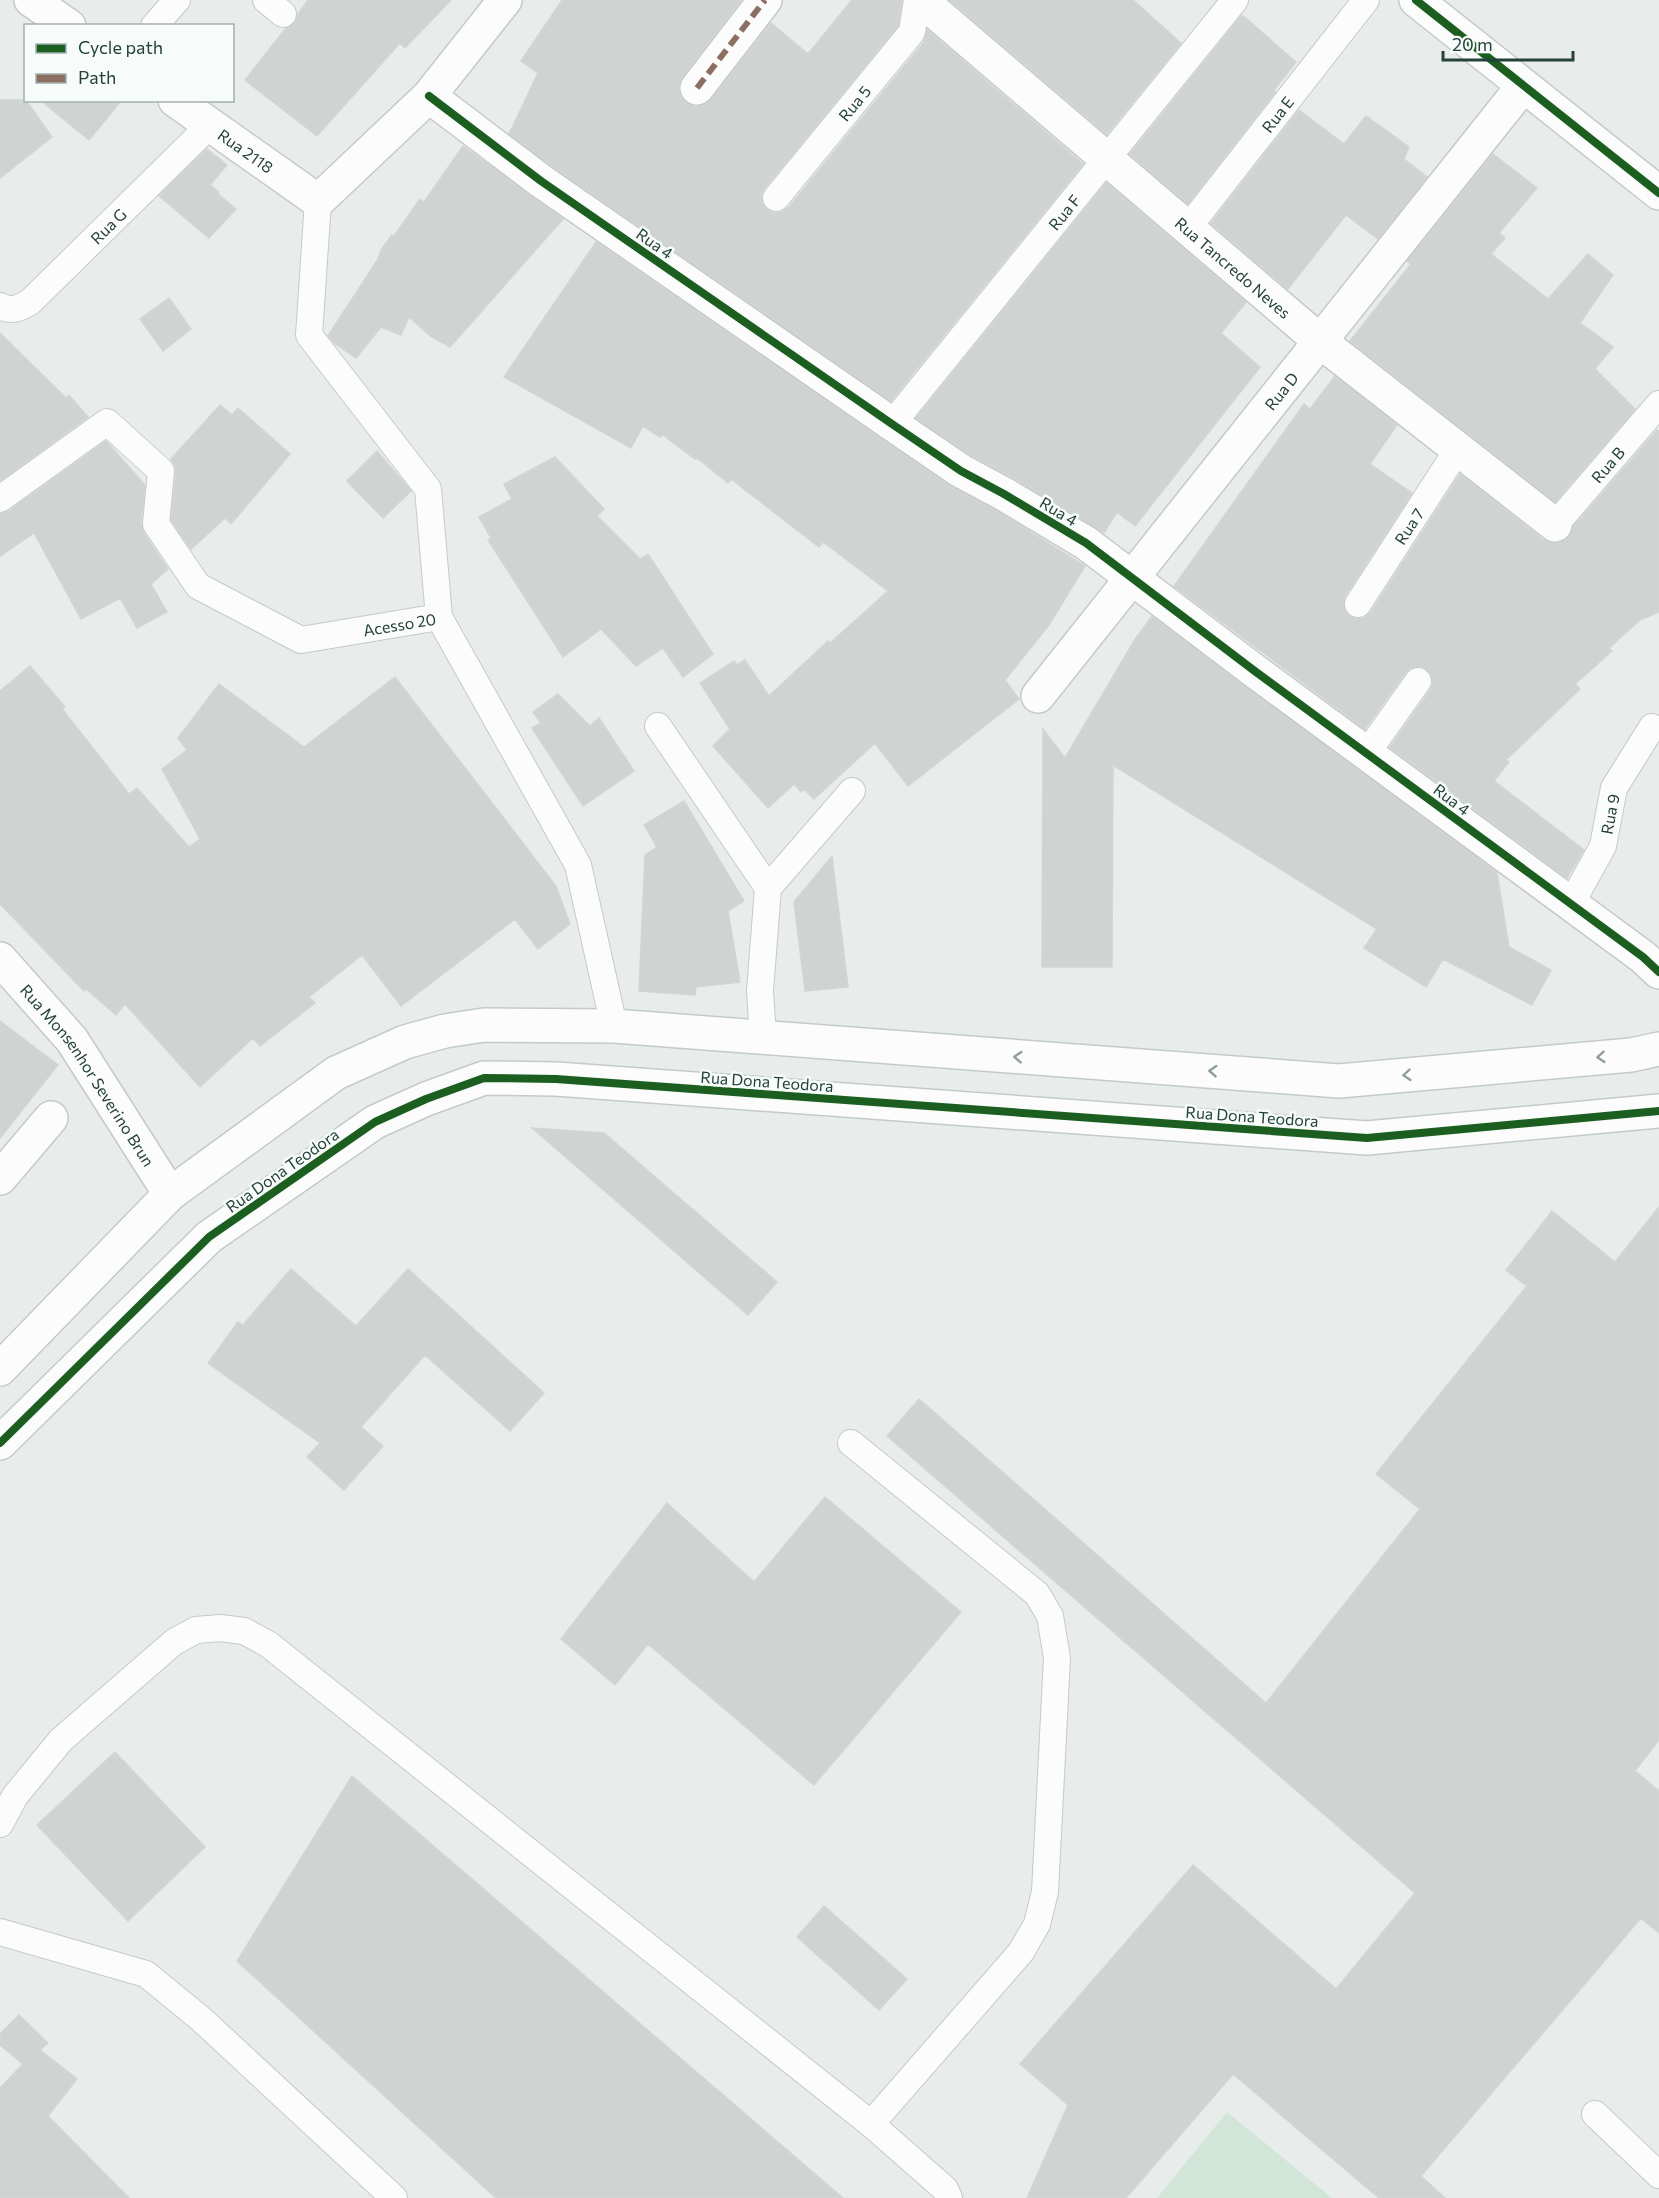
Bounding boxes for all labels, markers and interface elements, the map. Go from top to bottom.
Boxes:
legend [24,24,234,102]
scale bar [1443,24,1574,62]
text: 20 m [1452,33,1493,55]
text: Cycle path [78,36,163,58]
text: Path [78,66,116,88]
street label: Rua 5 [834,81,874,124]
street label: Rua E [1257,92,1297,136]
street label: Rua 2118 [215,124,277,176]
street label: Rua F [1044,190,1084,233]
street label: Rua G [86,204,130,247]
street label: Rua Tancredo Neves [1172,212,1295,322]
street label: Rua 4 [633,224,677,263]
street label: Rua D [1260,368,1301,413]
street label: Rua B [1586,442,1628,486]
street label: Rua 4 [1037,492,1082,530]
street label: Rua 7 [1390,504,1427,548]
street label: Acesso 20 [362,608,437,639]
street label: Rua 4 [1430,779,1474,819]
street label: Rua 9 [1596,792,1622,836]
street label: Rua Monsenhor Severino Brun [17,980,159,1169]
one-way arrow [1014,1050,1023,1063]
one-way arrow [1597,1051,1606,1064]
one-way arrow [1208,1065,1217,1078]
street label: Rua Dona Teodora [700,1067,834,1095]
one-way arrow [1402,1068,1412,1081]
street label: Rua Dona Teodora [1185,1102,1319,1130]
street label: Rua Dona Teodora [222,1124,342,1216]

